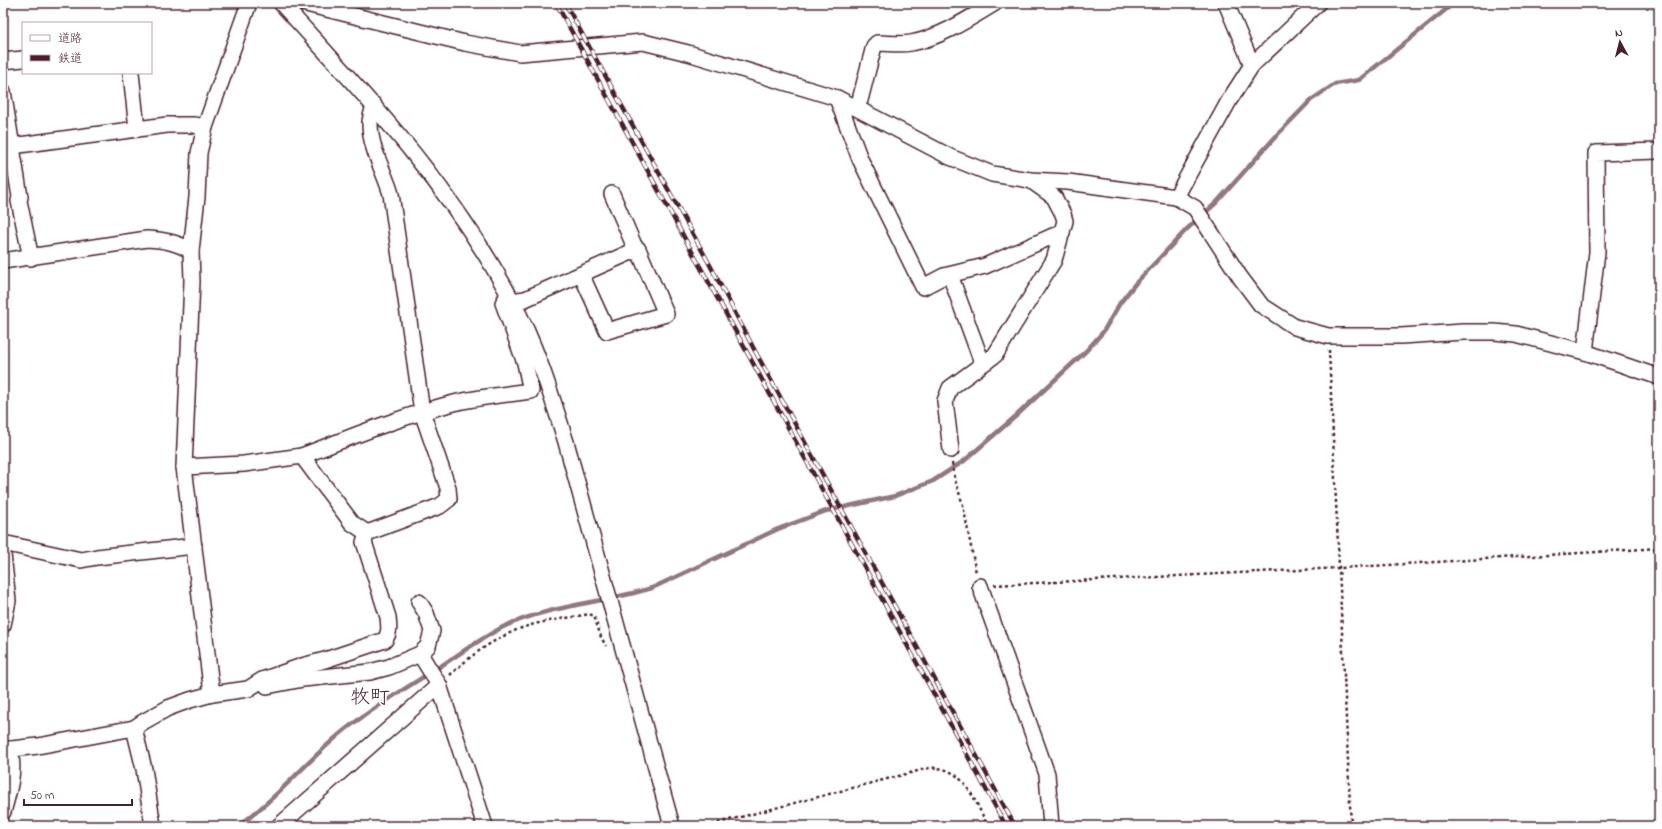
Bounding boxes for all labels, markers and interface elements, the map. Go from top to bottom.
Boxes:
legend [22,22,152,74]
north arrow [1600,22,1640,62]
text: N [1614,25,1624,41]
text: 道路 [58,30,82,48]
text: 鉄道 [58,50,82,68]
district label: 牧町 [350,684,390,713]
scale bar [24,781,132,807]
text: 50 m [30,787,54,805]

